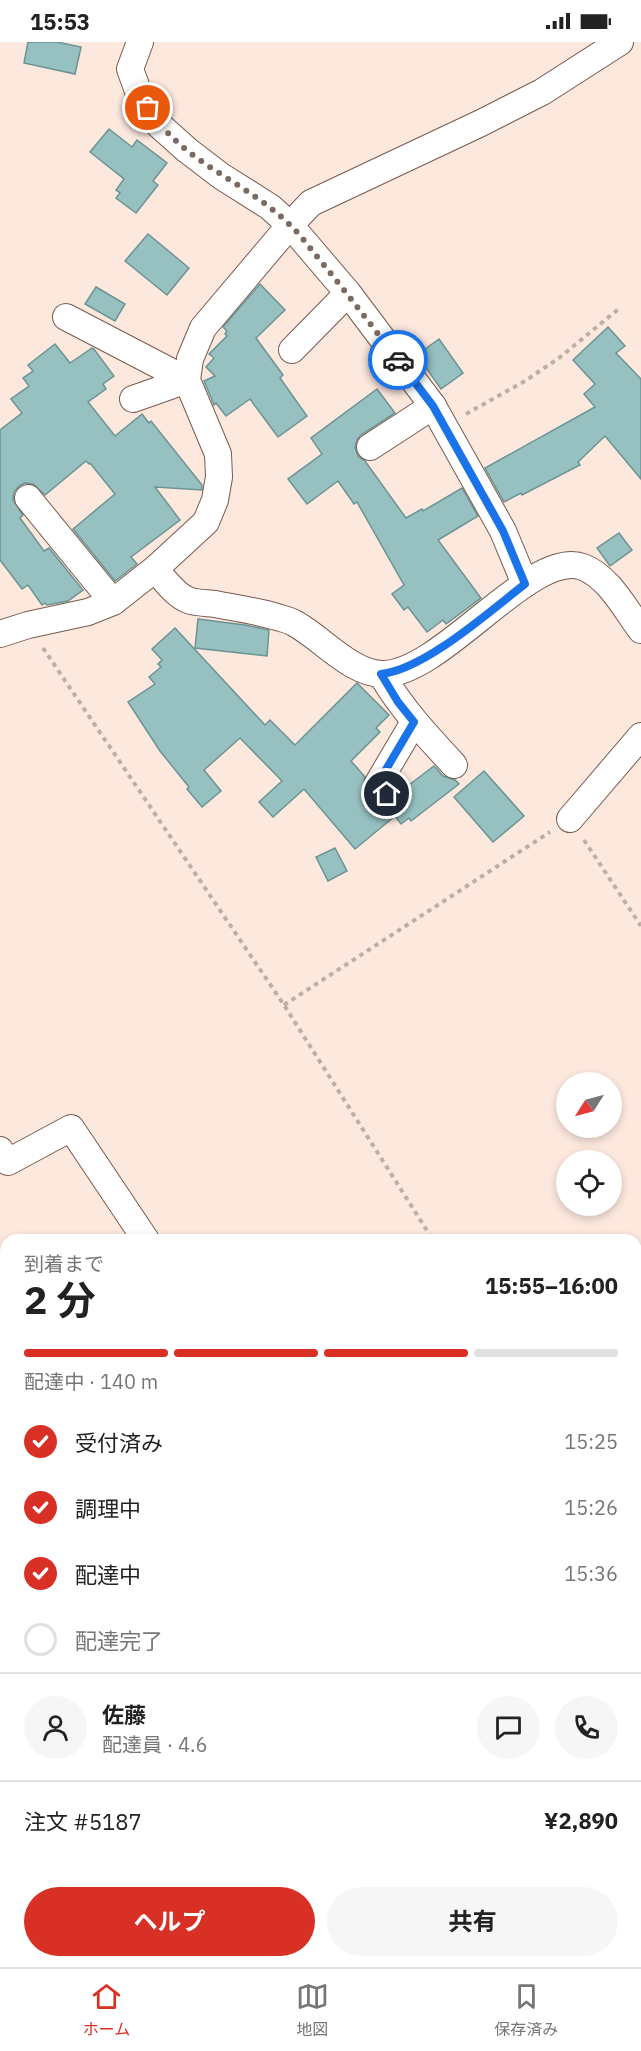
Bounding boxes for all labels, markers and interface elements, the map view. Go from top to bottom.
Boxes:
text: 15:53 [30,7,90,36]
pin [122,82,173,133]
icon: bag [131,91,164,124]
courier [368,330,428,390]
icon: car [382,344,415,377]
pin [361,768,412,819]
icon: home [370,777,403,810]
north arrow [556,1072,622,1138]
map controls [556,1072,622,1216]
button: locate [556,1150,622,1216]
text: 到着まで [24,1250,104,1277]
text: 15:55–16:00 [485,1271,618,1300]
text: 2 分 [24,1274,96,1325]
text: 配達中 · 140 m [24,1368,158,1395]
icon: check [24,1425,57,1458]
text: 受付済み [75,1428,163,1457]
text: 15:25 [564,1428,618,1455]
icon: check [24,1491,57,1524]
text: 調理中 [75,1494,141,1523]
text: 15:26 [564,1494,618,1521]
icon: check [24,1557,57,1590]
text: 配達中 [75,1560,141,1589]
text: 15:36 [564,1560,618,1587]
text: 配達完了 [75,1626,163,1655]
button: person [24,1696,87,1759]
button: chat [477,1696,540,1759]
button: phone [555,1696,618,1759]
text: 佐藤 [102,1700,146,1729]
text: 配達員 · 4.6 [102,1731,207,1758]
text: ¥2,890 [544,1806,618,1835]
text: 注文 #5187 [24,1807,142,1836]
button: ヘルプ [24,1887,315,1956]
button: 共有 [327,1887,618,1956]
tab: ホーム [83,1980,130,2040]
tab: 地図 [296,1980,329,2040]
tab: 保存済み [494,1980,558,2040]

